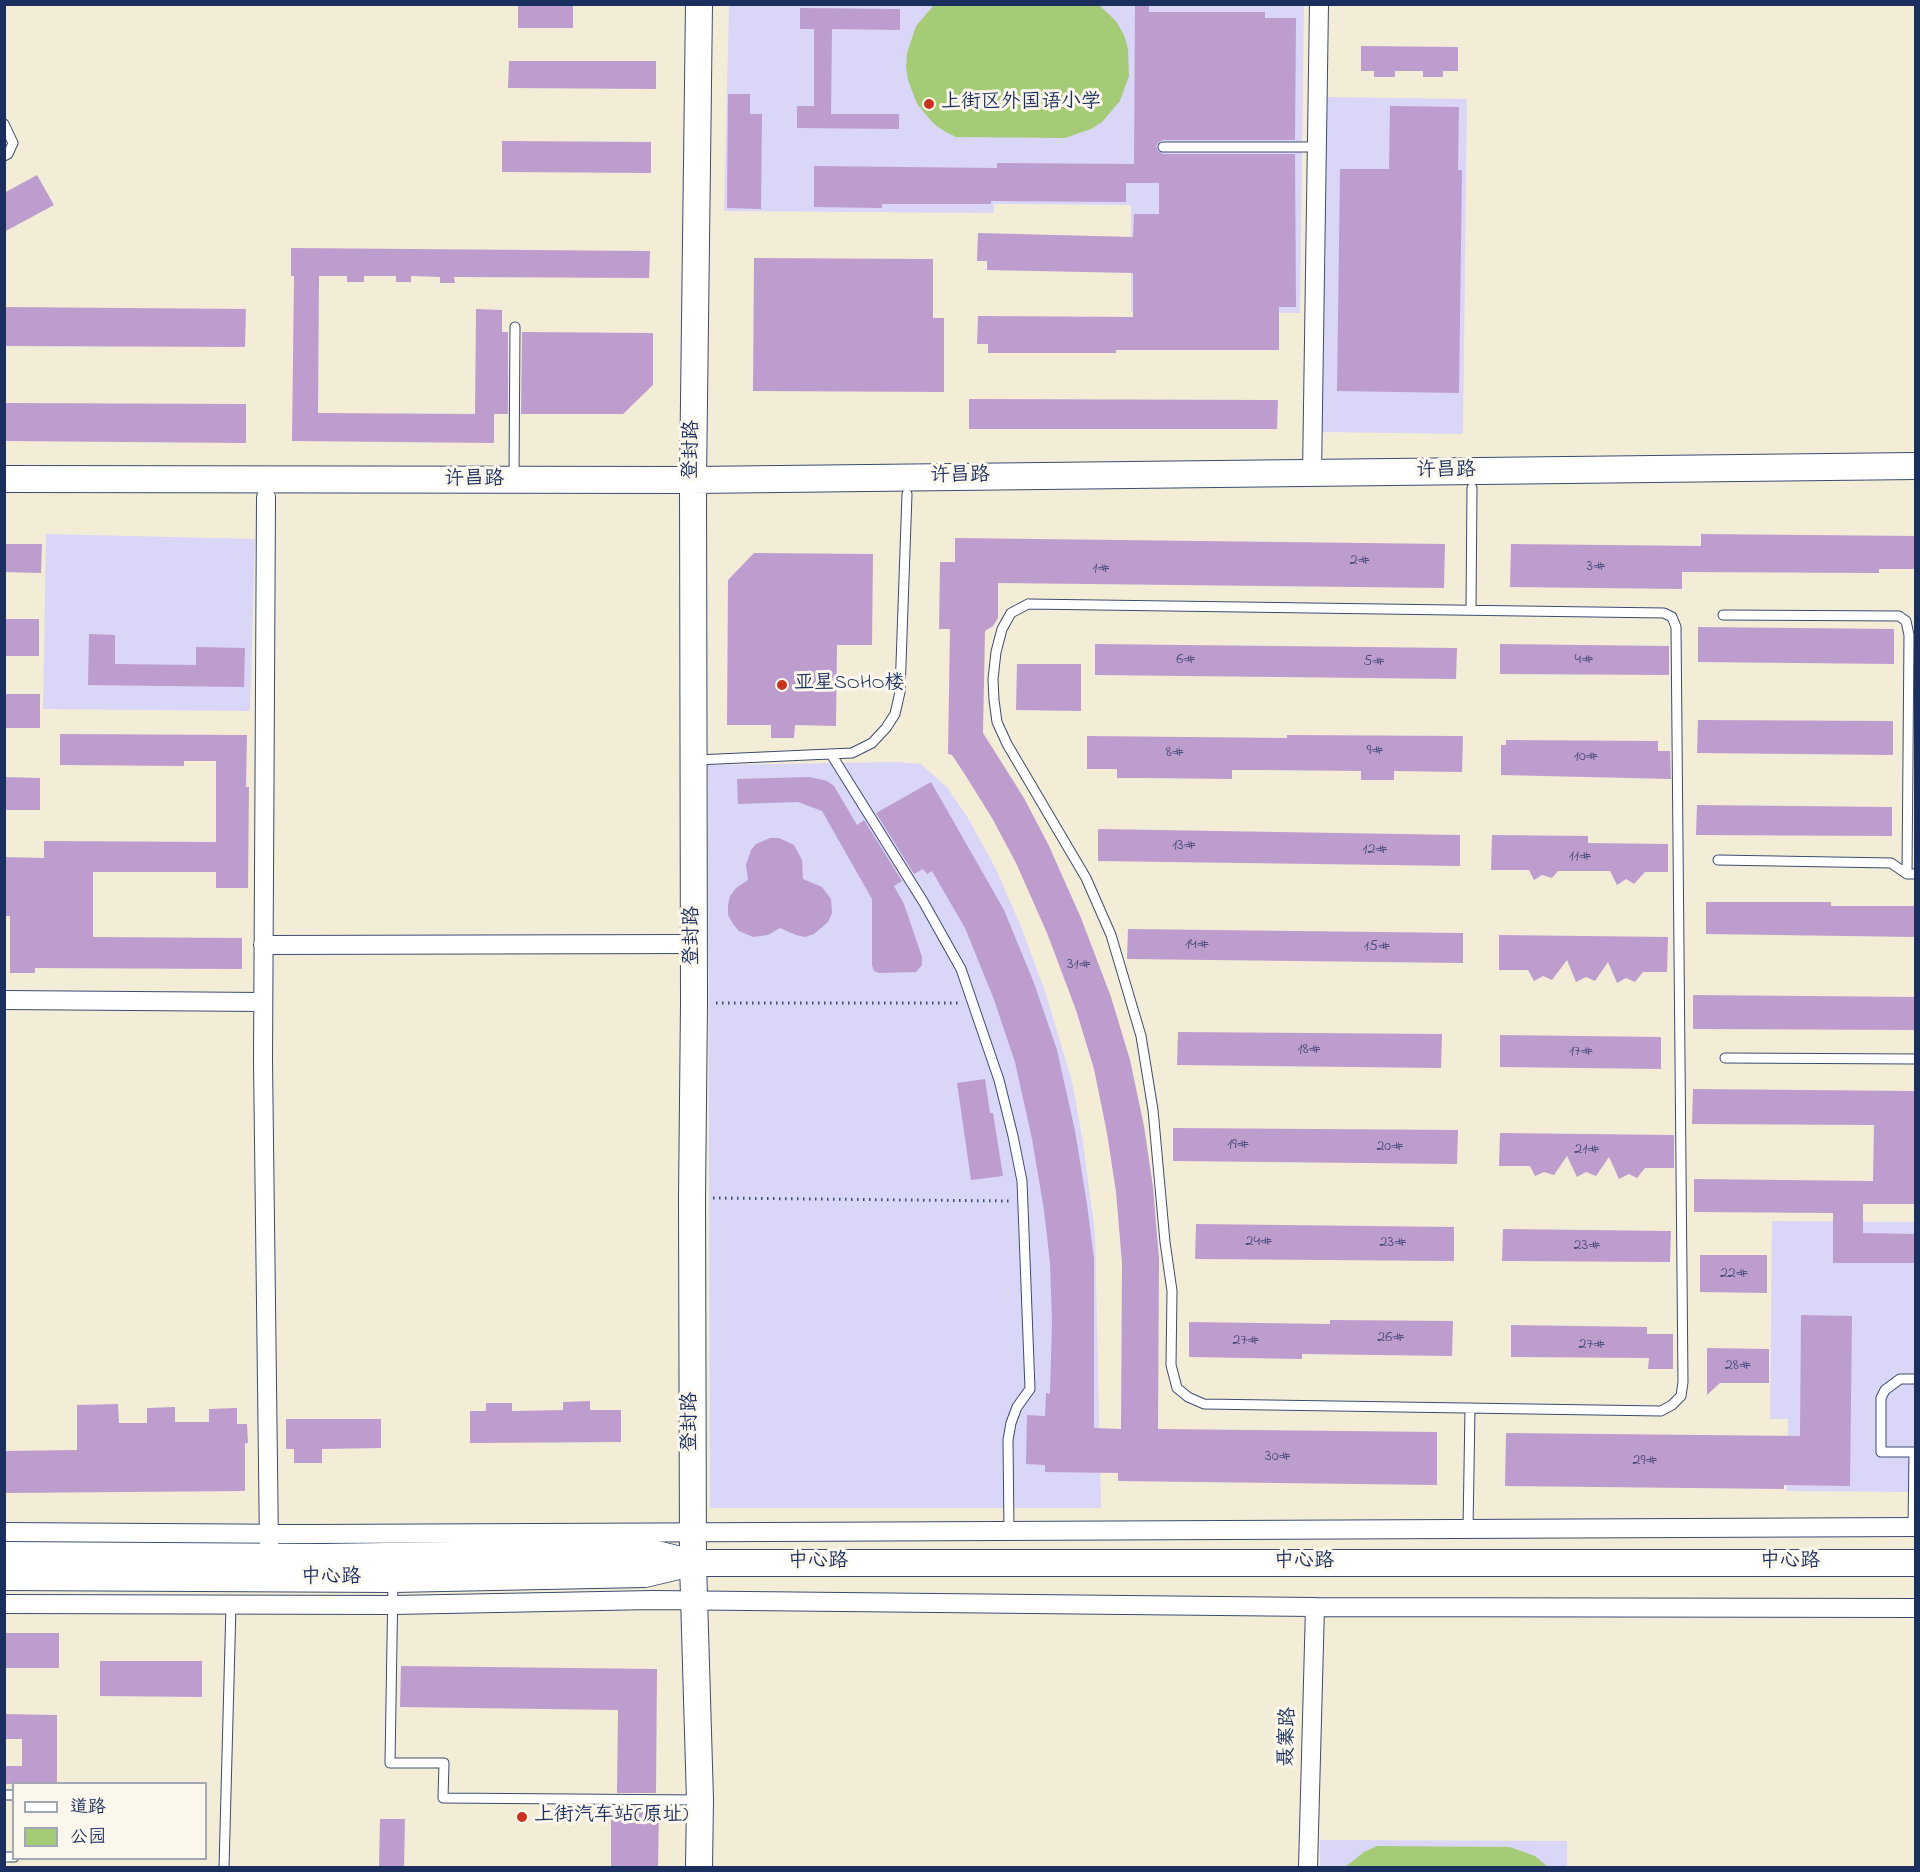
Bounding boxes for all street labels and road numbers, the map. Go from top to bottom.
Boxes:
street label: 登封路 [680,420,706,480]
street label: 许昌路 [1416,459,1476,485]
street label: 许昌路 [930,464,990,490]
street label: 许昌路 [444,469,504,493]
street label: 登封路 [682,906,706,966]
street label: 登封路 [680,1392,704,1452]
street label: 中心路 [788,1551,848,1575]
street label: 中心路 [1274,1551,1334,1575]
street label: 中心路 [1760,1551,1820,1575]
street label: 中心路 [301,1567,361,1591]
street label: 聂寨路 [1276,1707,1302,1767]

